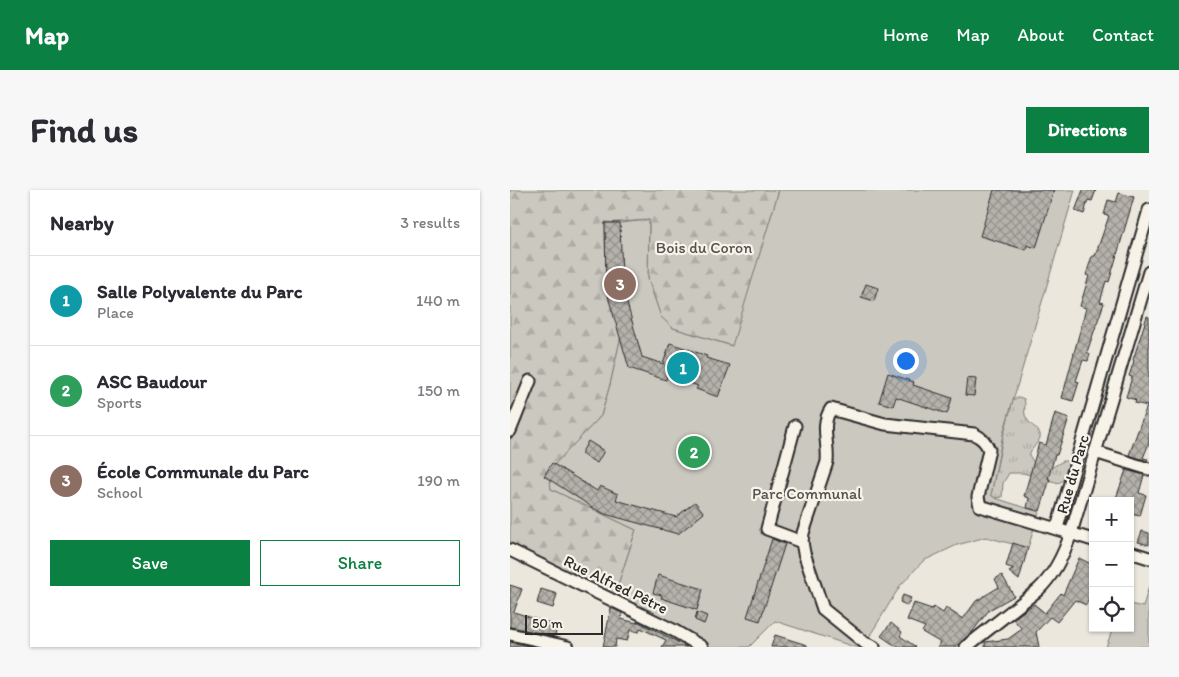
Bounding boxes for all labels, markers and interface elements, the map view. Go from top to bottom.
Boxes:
text: Map [25,21,69,50]
text: Home [883,24,929,46]
text: Map [957,24,990,46]
text: About [1018,24,1064,46]
text: Contact [1092,24,1154,46]
button: Directions [1026,107,1149,153]
text: Find us [30,109,138,151]
text: Nearby [50,210,114,235]
text: 3 results [400,213,460,232]
park label: Bois du Coron [656,238,752,257]
pin: 3 [604,265,636,303]
text: Salle Polyvalente du Parc [97,280,302,303]
text: 1 [62,291,70,310]
text: 140 m [416,291,460,310]
text: Place [97,303,134,322]
your location [893,348,919,374]
pin: 1 [667,349,699,387]
text: ASC Baudour [97,370,207,393]
text: 2 [62,381,70,400]
text: 150 m [417,381,460,400]
text: Sports [97,393,142,412]
street label: Rue du Parc [1052,432,1093,516]
pin: 2 [678,433,710,471]
text: École Communale du Parc [97,460,309,483]
text: 3 [62,471,70,490]
text: 190 m [417,471,460,490]
text: School [97,483,143,502]
park label: Parc Communal [752,484,862,503]
map controls [1089,497,1134,632]
button: + [1089,497,1134,542]
button: Save [50,540,250,586]
button: Share [260,540,460,586]
button: − [1089,542,1134,587]
street label: Rue Alfred Pêtre [561,551,671,618]
button: locate [1089,587,1134,632]
scale bar [525,612,602,635]
text: 50 m [532,615,563,632]

